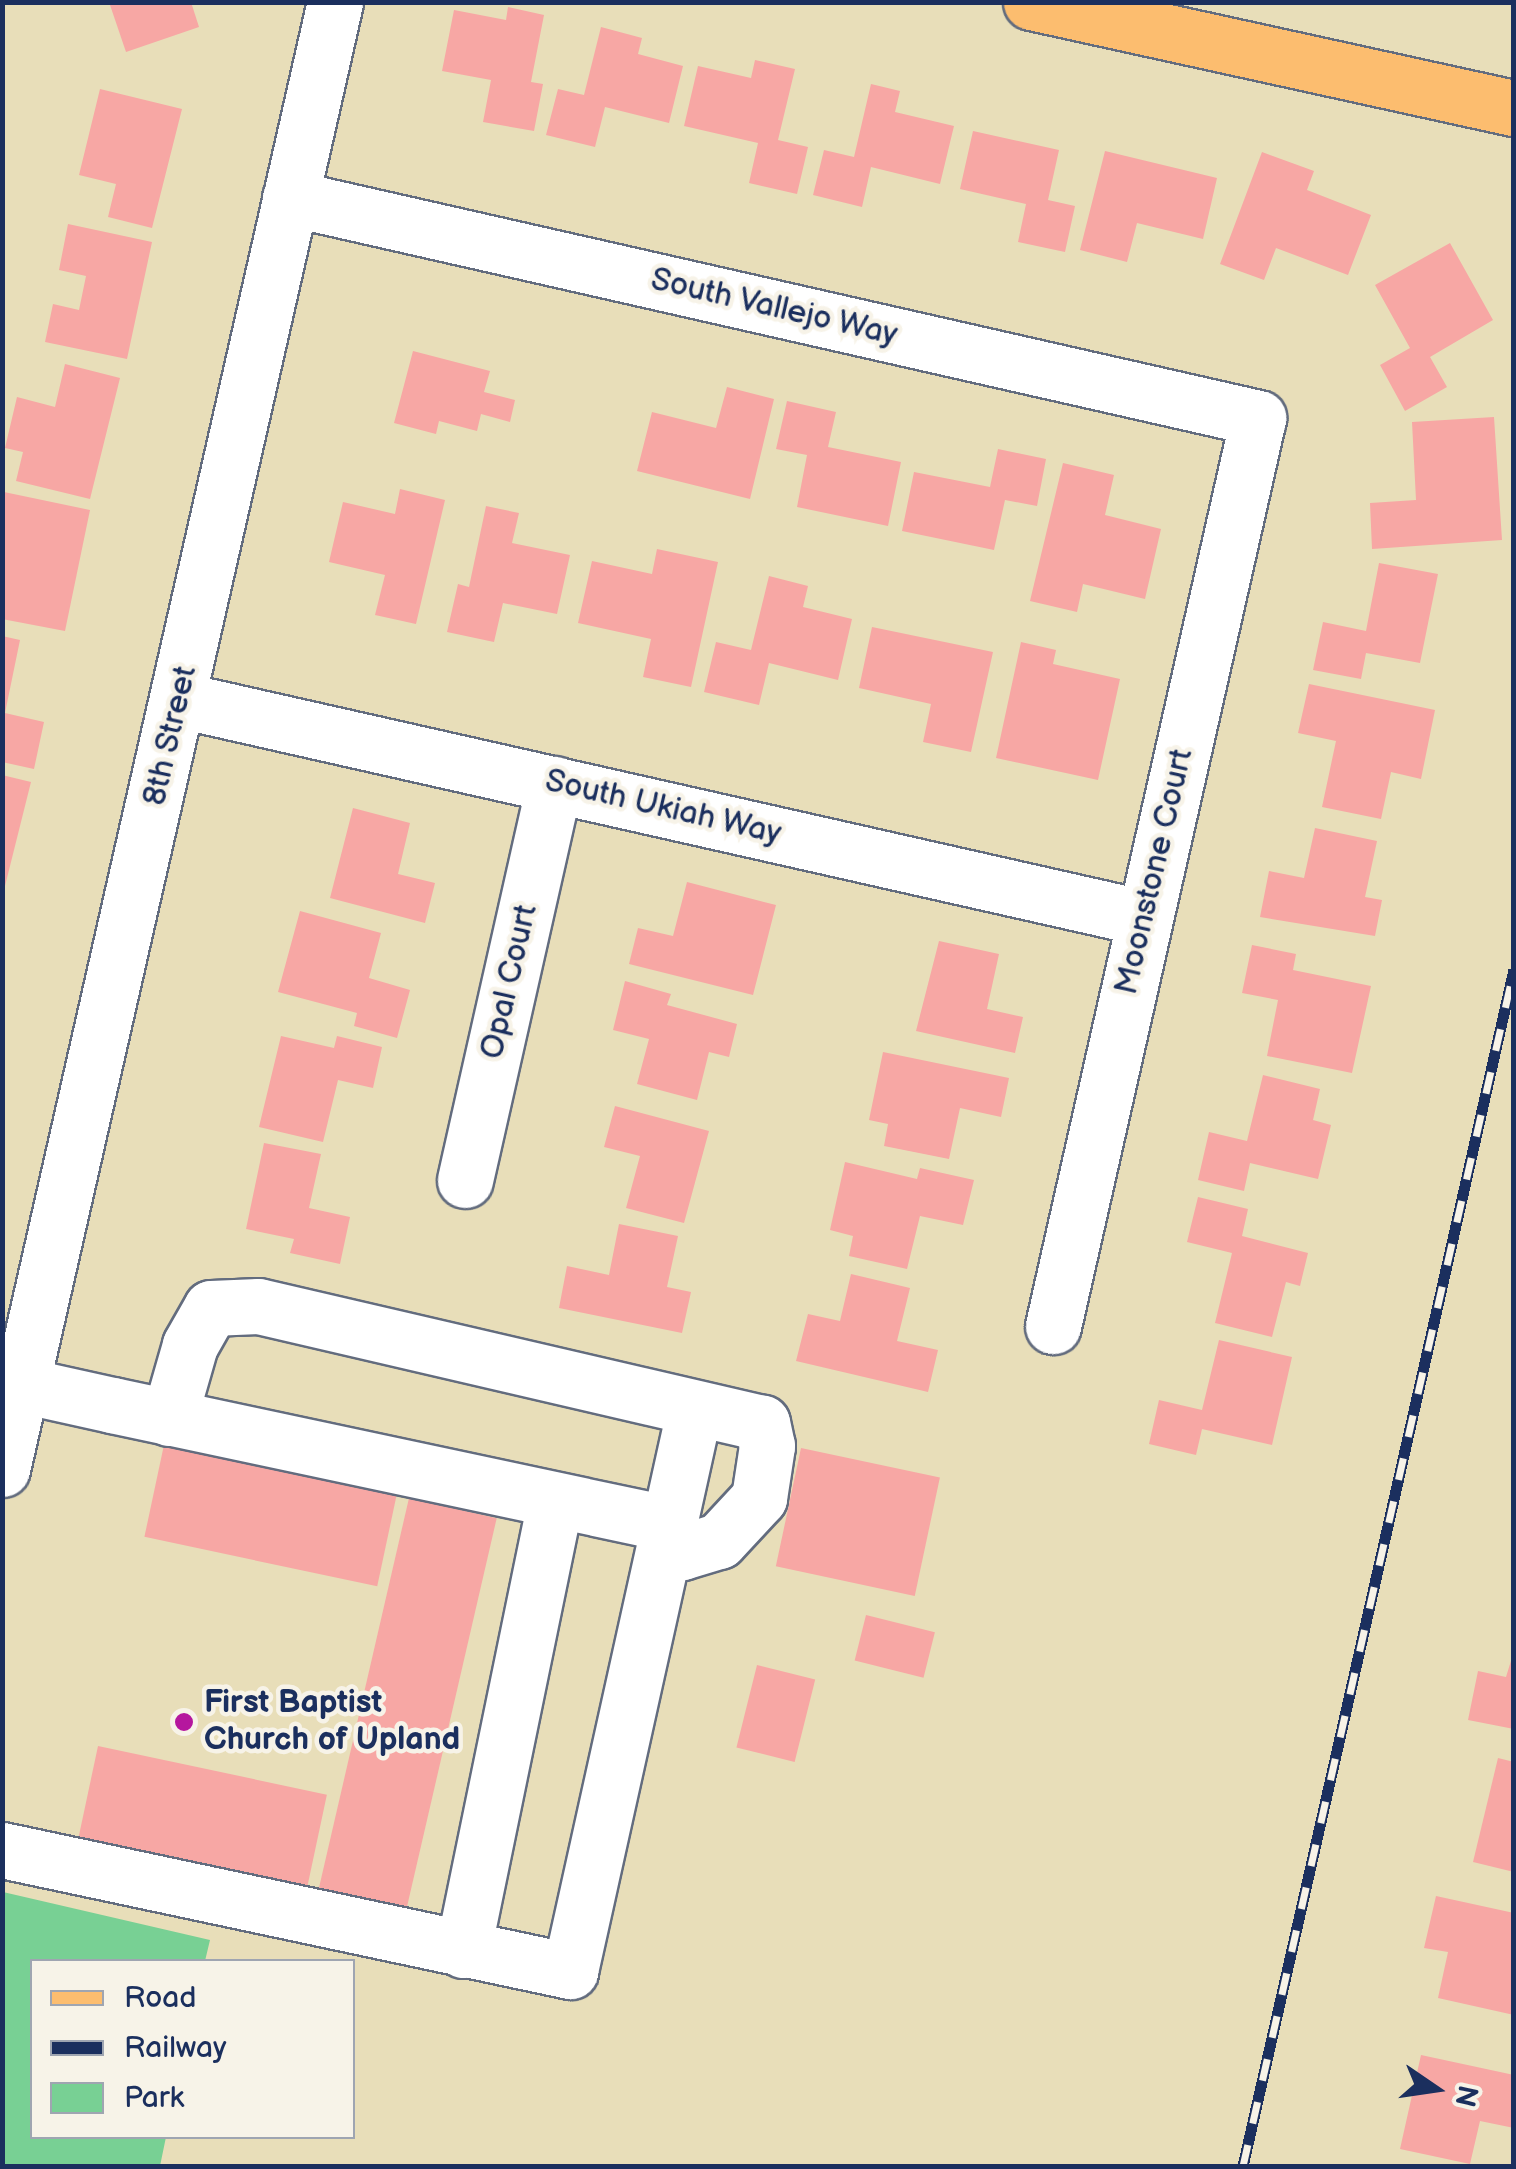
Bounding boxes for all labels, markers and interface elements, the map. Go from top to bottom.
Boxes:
street label: South Vallejo Way [646,261,902,355]
street label: 8th Street [136,662,206,810]
street label: Moonstone Court [1108,746,1202,998]
street label: South Ukiah Way [541,762,785,854]
street label: Opal Court [474,901,546,1063]
place label: First Baptist Church of Upland [204,1685,460,1760]
marker: First Baptist Church of Upland [173,1711,195,1733]
legend [30,1959,355,2139]
text: Road [124,1980,197,2016]
text: Railway [124,2030,226,2066]
north arrow [1386,2039,1486,2139]
text: Park [124,2080,184,2116]
text: N [1447,2082,1484,2110]

